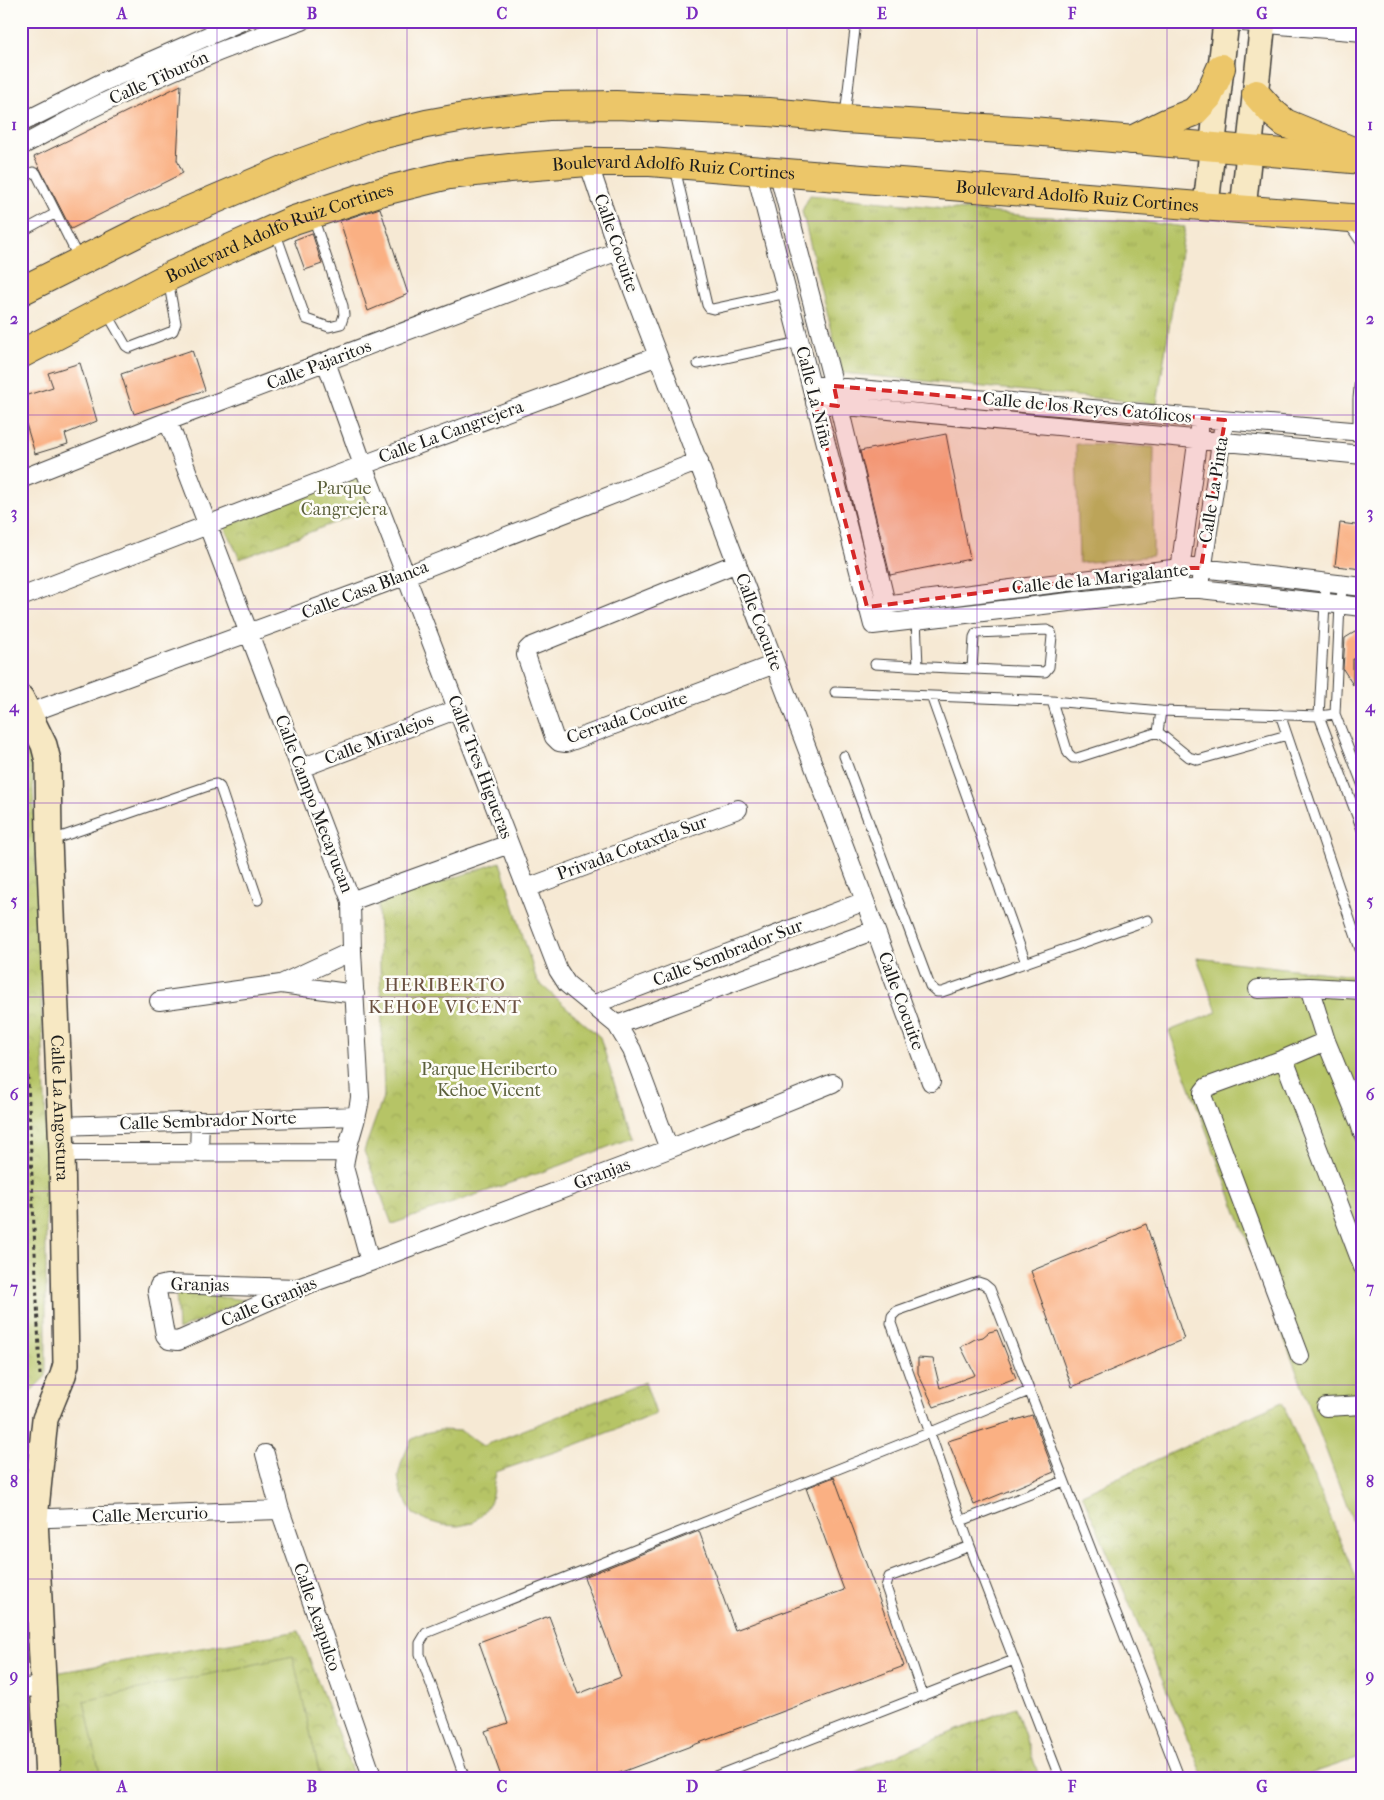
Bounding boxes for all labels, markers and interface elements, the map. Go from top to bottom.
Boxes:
text: A [116,4,128,23]
text: B [307,4,317,23]
text: C [497,4,508,23]
text: D [686,4,698,23]
text: E [877,4,887,23]
text: F [1067,4,1077,23]
text: G [1256,4,1268,23]
street label: Calle Tiburón [106,47,212,109]
text: 1 [11,115,17,134]
text: 1 [1367,115,1373,134]
street label: Boulevard Adolfo Ruiz Cortines [551,151,796,184]
street label: Boulevard Adolfo Ruiz Cortines [955,176,1200,216]
street label: Boulevard Adolfo Ruiz Cortines [162,179,396,287]
street label: Calle Cocuite [589,191,643,295]
text: 2 [10,309,18,328]
text: 2 [1366,309,1374,328]
street label: Calle Pajaritos [264,335,374,395]
street label: Calle La Niña [791,344,837,450]
street label: Calle de los Reyes Católicos [982,388,1193,428]
street label: Calle La Cangrejera [376,396,527,468]
street label: Calle La Pinta [1195,435,1233,545]
park label: Parque Cangrejera [301,478,388,520]
text: 3 [11,503,17,523]
text: 3 [1367,503,1373,523]
street label: Calle Casa Blanca [299,556,432,624]
street label: Calle de la Marigalante [1011,559,1189,599]
street label: Calle Cocuite [731,570,787,674]
street label: Cerrada Cocuite [564,687,690,749]
street label: Calle Tres Higueras [443,692,517,842]
text: 4 [8,697,20,717]
text: 4 [1364,697,1376,717]
street label: Calle Miralejos [322,708,437,769]
street label: Calle Campo Mecayucan [270,712,358,896]
street label: Privada Cotaxtla Sur [554,811,710,885]
text: 5 [11,891,18,910]
text: 5 [1367,891,1374,910]
street label: Calle Sembrador Sur [650,915,806,991]
street label: Calle Cocuite [874,949,929,1053]
district label: HERIBERTO KEHOE VICENT [368,974,522,1018]
street label: Calle La Angostura [47,1034,73,1182]
park label: Parque Heriberto Kehoe Vicent [421,1059,557,1101]
text: 6 [10,1085,19,1104]
text: 6 [1366,1085,1375,1104]
street label: Calle Sembrador Norte [119,1107,297,1135]
street label: Granjas [571,1154,633,1194]
street label: Calle Granjas [218,1272,320,1332]
street label: Granjas [170,1274,230,1296]
text: 7 [9,1278,18,1297]
text: 7 [1365,1278,1374,1297]
text: 8 [10,1472,18,1491]
text: 8 [1366,1472,1374,1491]
street label: Calle Mercurio [92,1502,208,1528]
street label: Calle Acapulco [289,1560,345,1674]
text: 9 [9,1666,18,1686]
text: 9 [1365,1666,1374,1686]
text: A [116,1777,128,1796]
text: B [307,1777,317,1796]
text: C [497,1777,508,1796]
text: D [686,1777,698,1796]
text: E [877,1777,887,1796]
text: F [1067,1777,1077,1796]
text: G [1256,1777,1268,1796]

